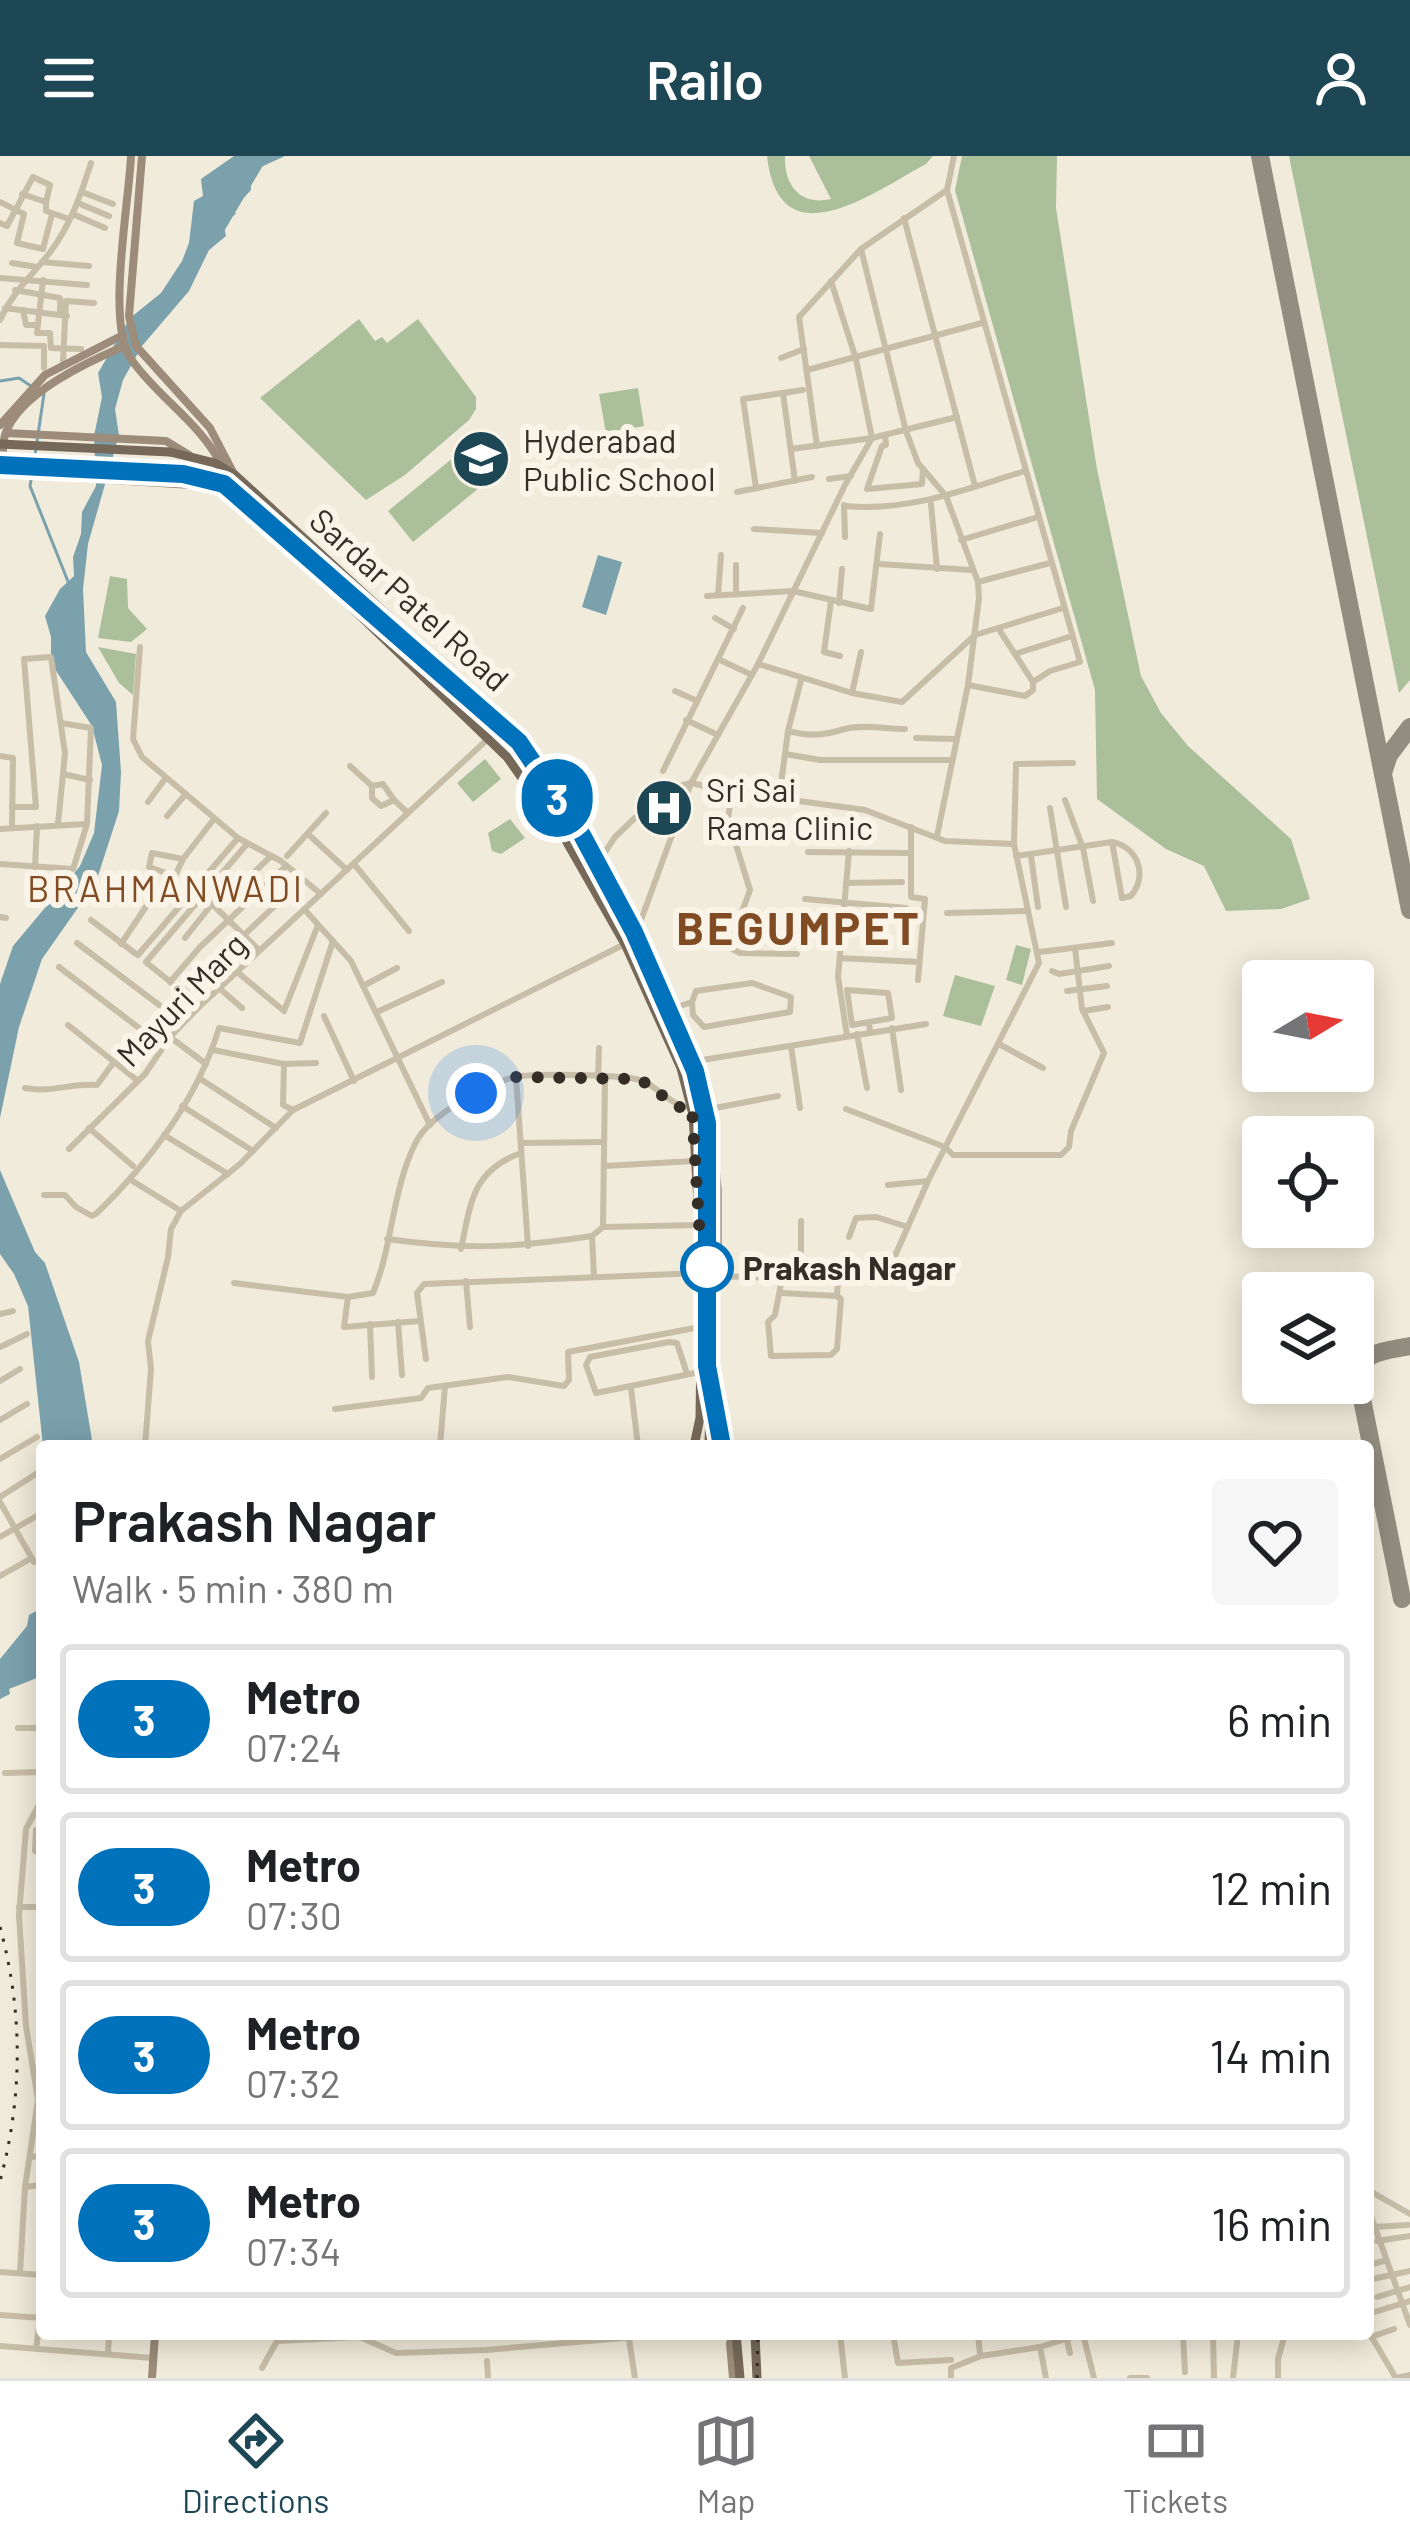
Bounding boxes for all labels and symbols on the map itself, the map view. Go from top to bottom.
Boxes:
place label: Hyderabad Public School [523,420,716,498]
school or university icon: Hyderabad Public School [450,428,512,490]
street label: Sardar Patel Road [302,499,518,699]
line badge: 3 [518,759,596,837]
place label: Sri Sai Rama Clinic [706,769,873,847]
hospital icon: Sri Sai Rama Clinic [633,777,695,839]
district label: BRAHMANWADI [27,866,305,909]
district label: BEGUMPET [676,900,922,954]
street label: Mayuri Marg [108,924,254,1074]
north arrow [1242,960,1374,1092]
your location [446,1063,506,1123]
marker: Prakash Nagar [682,1242,732,1292]
place label: Prakash Nagar [743,1247,956,1287]

